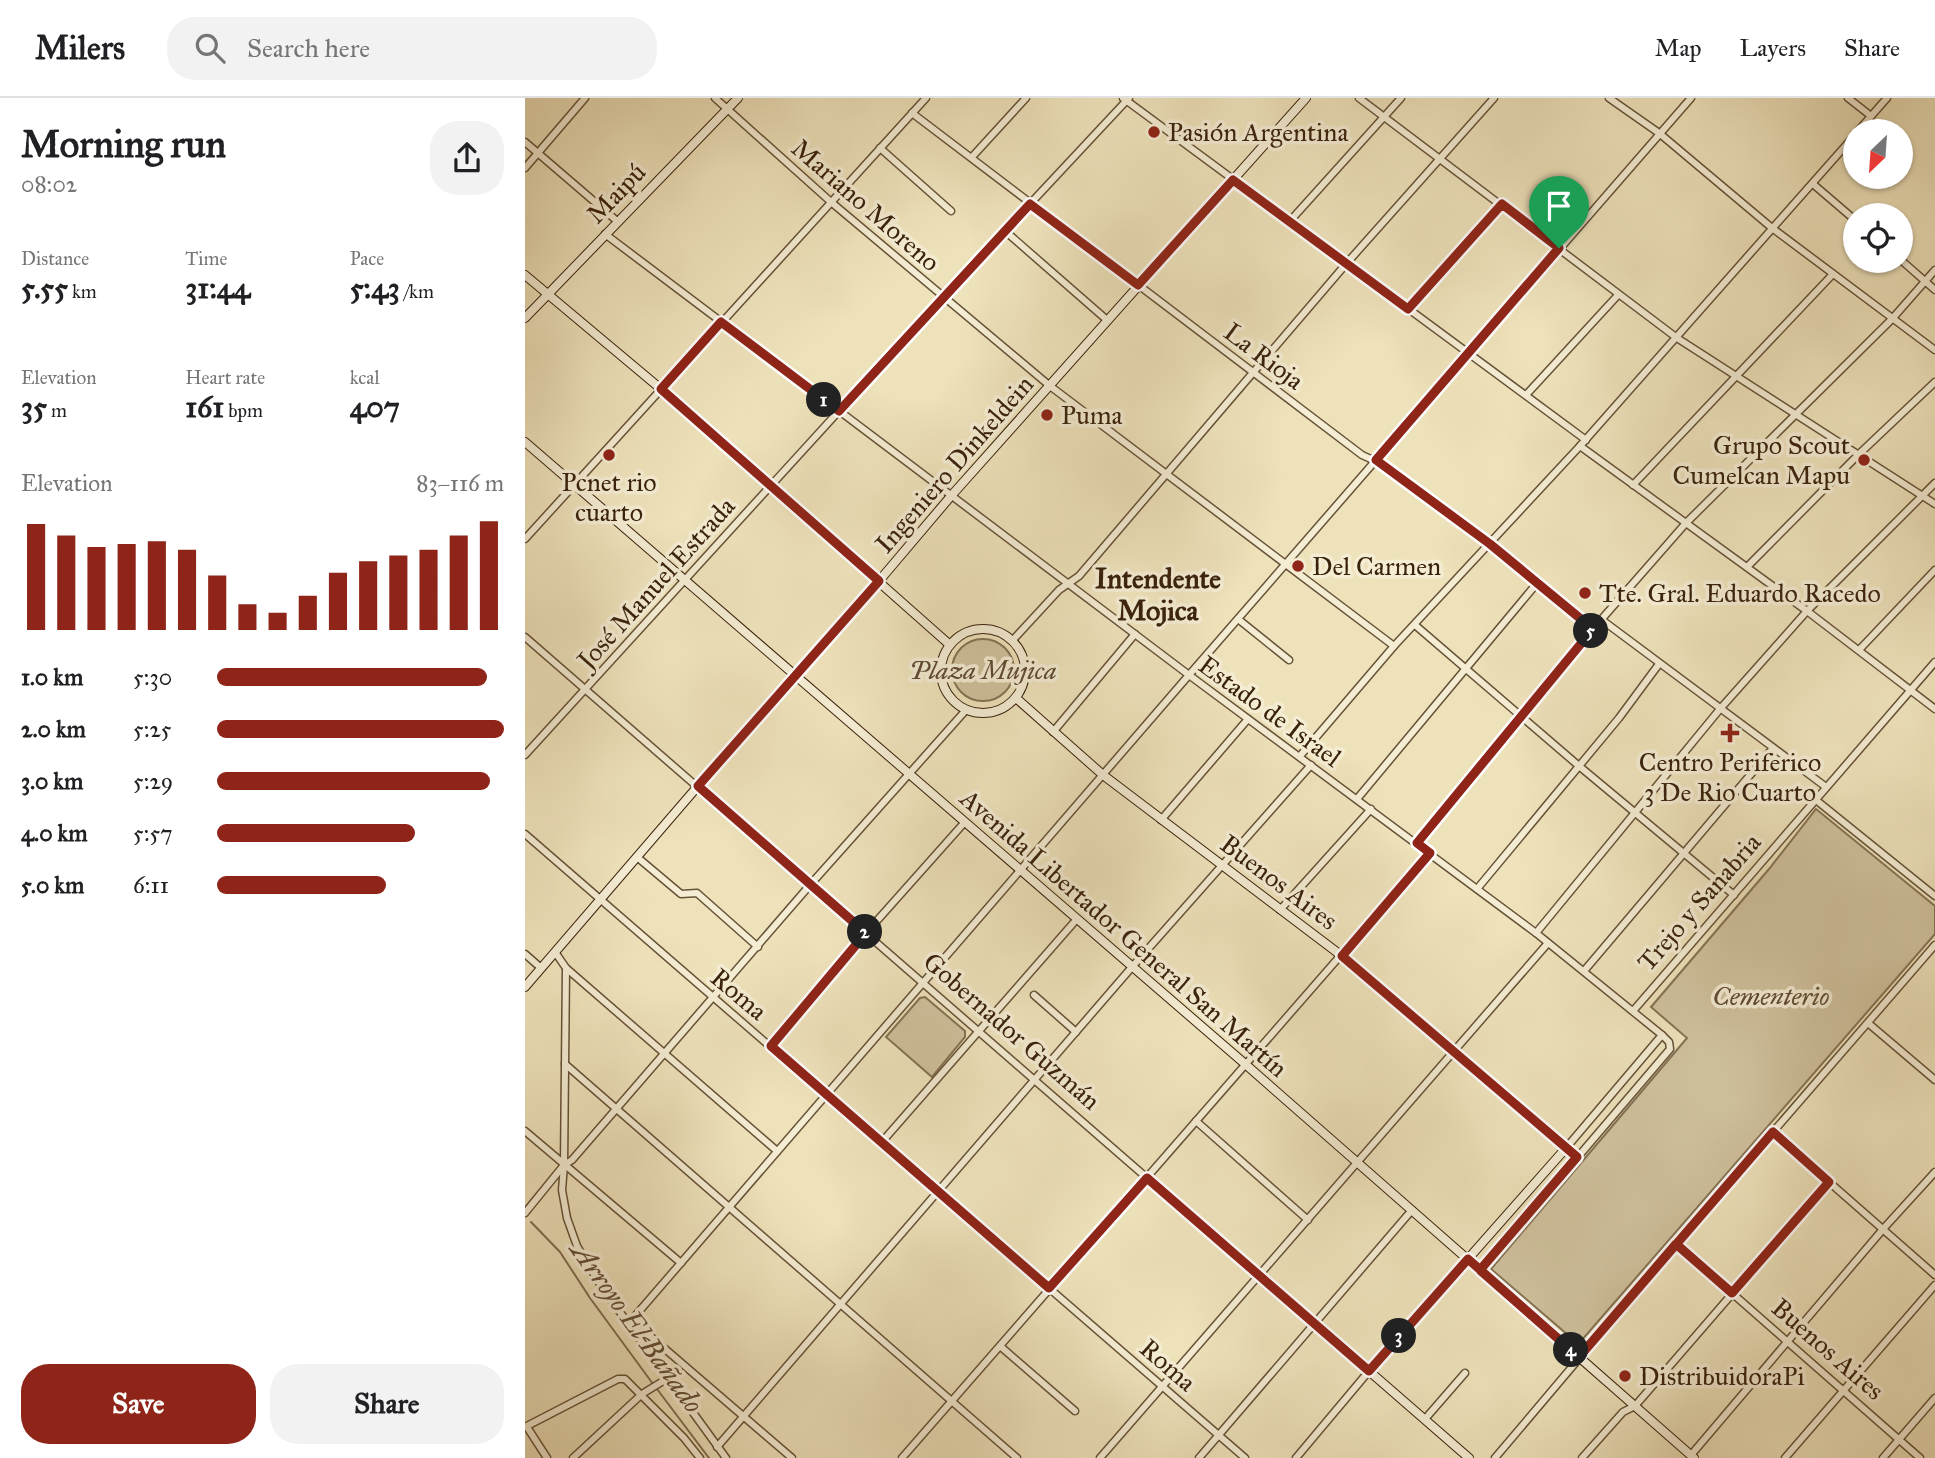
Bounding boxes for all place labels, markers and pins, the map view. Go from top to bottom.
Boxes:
place label: Pasión Argentina [1168,116,1348,148]
marker: Pasión Argentina [1146,124,1162,140]
pin [1529,176,1589,248]
pin: 1 [807,382,841,418]
place label: Puma [1061,399,1123,431]
marker: Puma [1039,407,1055,423]
place label: Grupo Scout Cumelcan Mapu [1673,429,1850,491]
marker: Pcnet rio cuarto [601,447,617,463]
marker: Grupo Scout Cumelcan Mapu [1856,452,1872,468]
place label: Pcnet rio cuarto [562,466,657,528]
place label: Del Carmen [1312,550,1441,582]
marker: Del Carmen [1290,558,1306,574]
place label: Tte. Gral. Eduardo Racedo [1599,577,1881,609]
marker: Tte. Gral. Eduardo Racedo [1577,585,1593,601]
pin: 5 [1573,614,1609,648]
marker: Centro Periferico 3 De Rio Cuarto [1720,723,1740,743]
place label: Centro Periferico 3 De Rio Cuarto [1639,746,1821,808]
pin: 2 [847,914,883,950]
pin: 3 [1381,1318,1417,1354]
pin: 4 [1553,1332,1589,1368]
place label: DistribuidoraPi [1639,1360,1805,1392]
marker: DistribuidoraPi [1617,1368,1633,1384]

